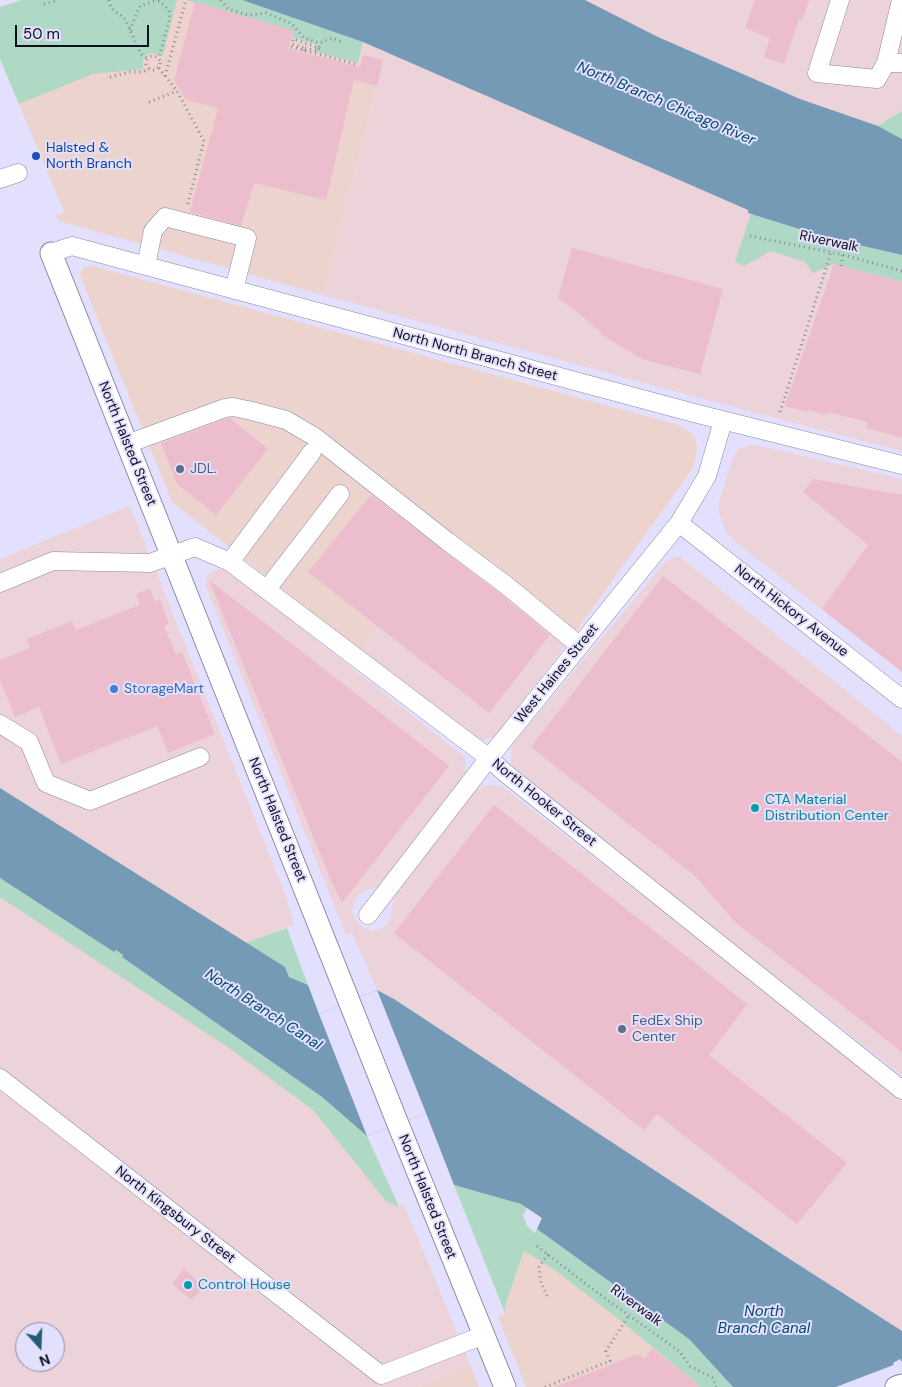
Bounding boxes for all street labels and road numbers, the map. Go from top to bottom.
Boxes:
street label: Riverwalk [798,228,860,256]
street label: North North Branch Street [391,325,559,385]
street label: North Halsted Street [94,379,160,509]
street label: North Hickory Avenue [730,561,852,661]
street label: West Haines Street [512,621,602,727]
street label: North Halsted Street [244,755,310,885]
street label: North Hooker Street [488,756,600,850]
street label: North Halsted Street [394,1132,460,1262]
street label: North Kingsbury Street [112,1163,238,1267]
street label: Riverwalk [607,1282,665,1330]

